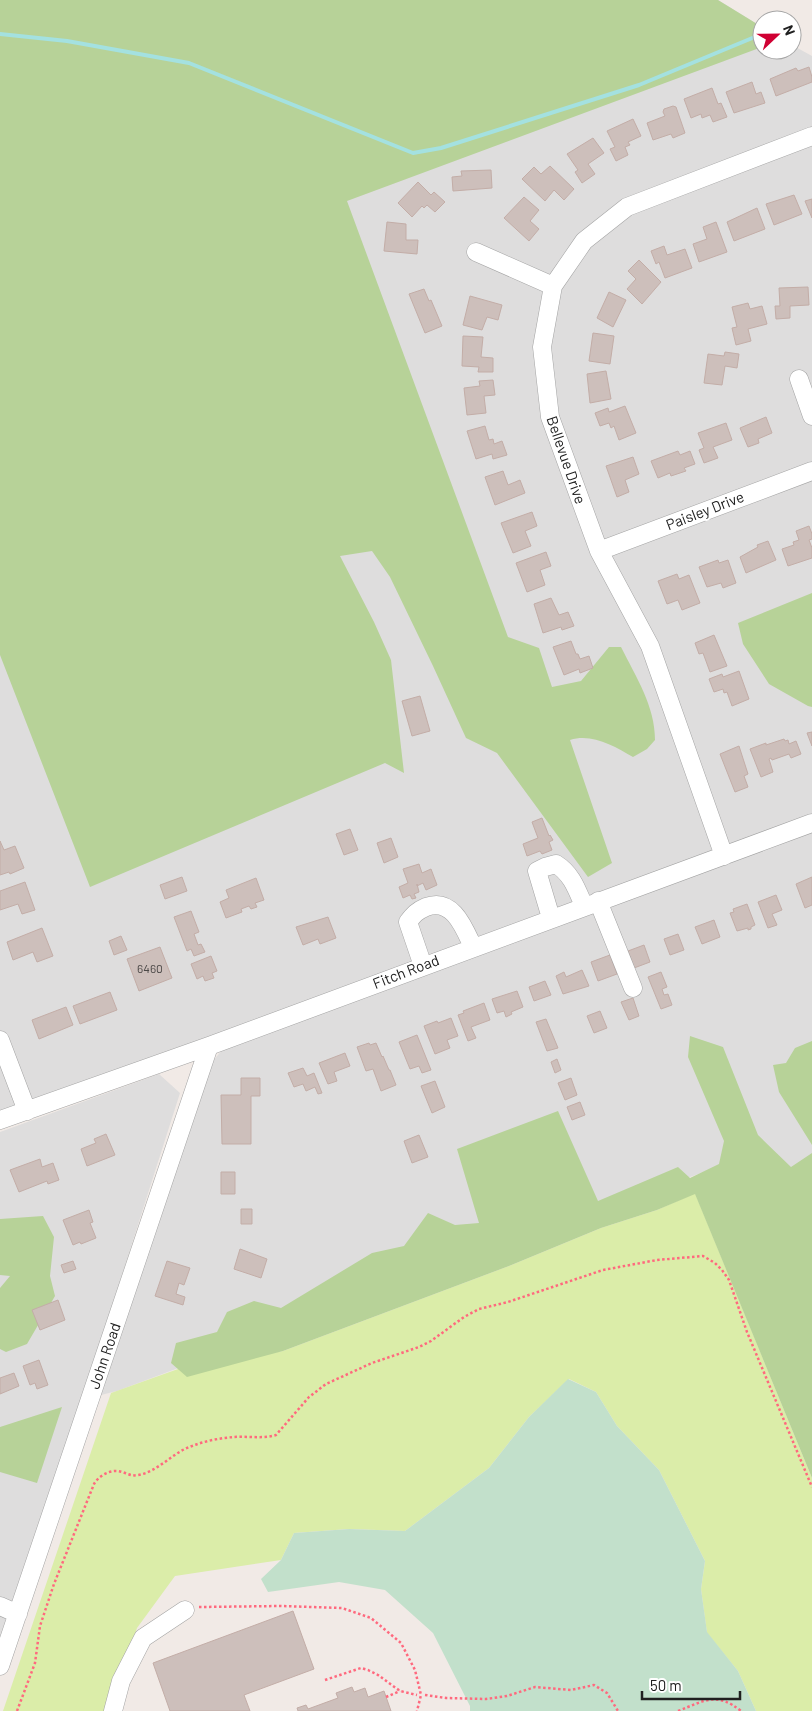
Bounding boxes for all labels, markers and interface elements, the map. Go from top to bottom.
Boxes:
north arrow [752,10,802,60]
text: N [780,22,799,37]
street label: Bellevue Drive [544,413,590,506]
street label: Paisley Drive [663,487,746,533]
street label: Fitch Road [370,950,441,992]
house number: 6460 [137,961,163,975]
street label: John Road [84,1320,124,1391]
scale bar [642,1668,740,1700]
text: 50 m [650,1676,682,1694]

